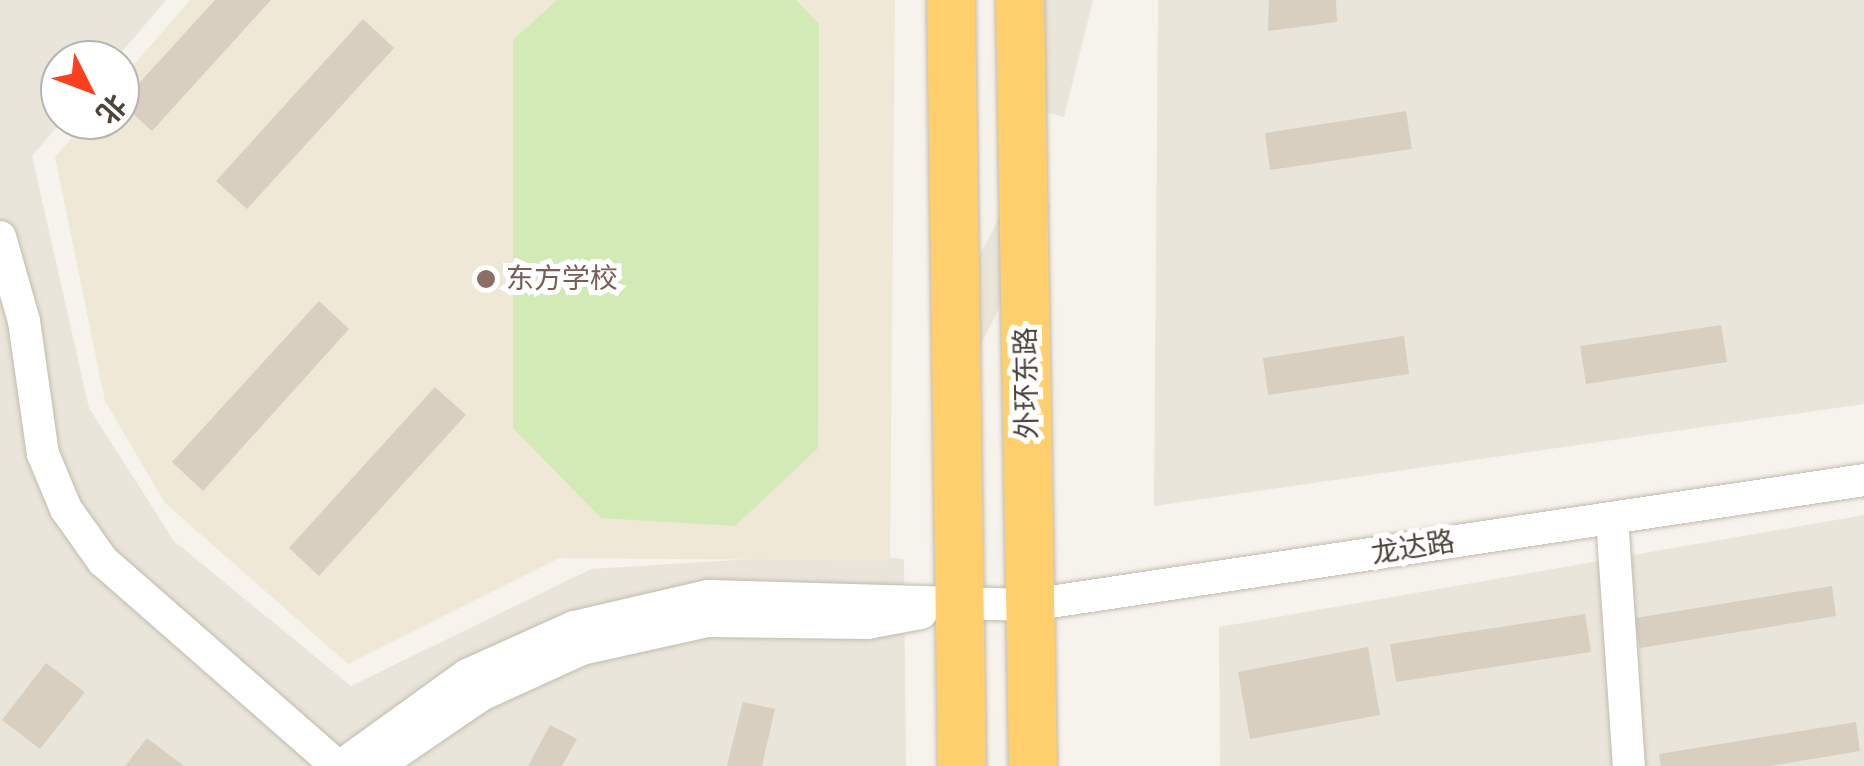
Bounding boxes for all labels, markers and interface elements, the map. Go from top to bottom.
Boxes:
north arrow [40,40,140,140]
text: 北 [89,87,133,131]
place label: 东方学校 [506,262,618,296]
marker: 东方学校 [475,268,497,290]
street label: 外环东路 [1009,327,1045,439]
street label: 龙达路 [1369,525,1457,571]

